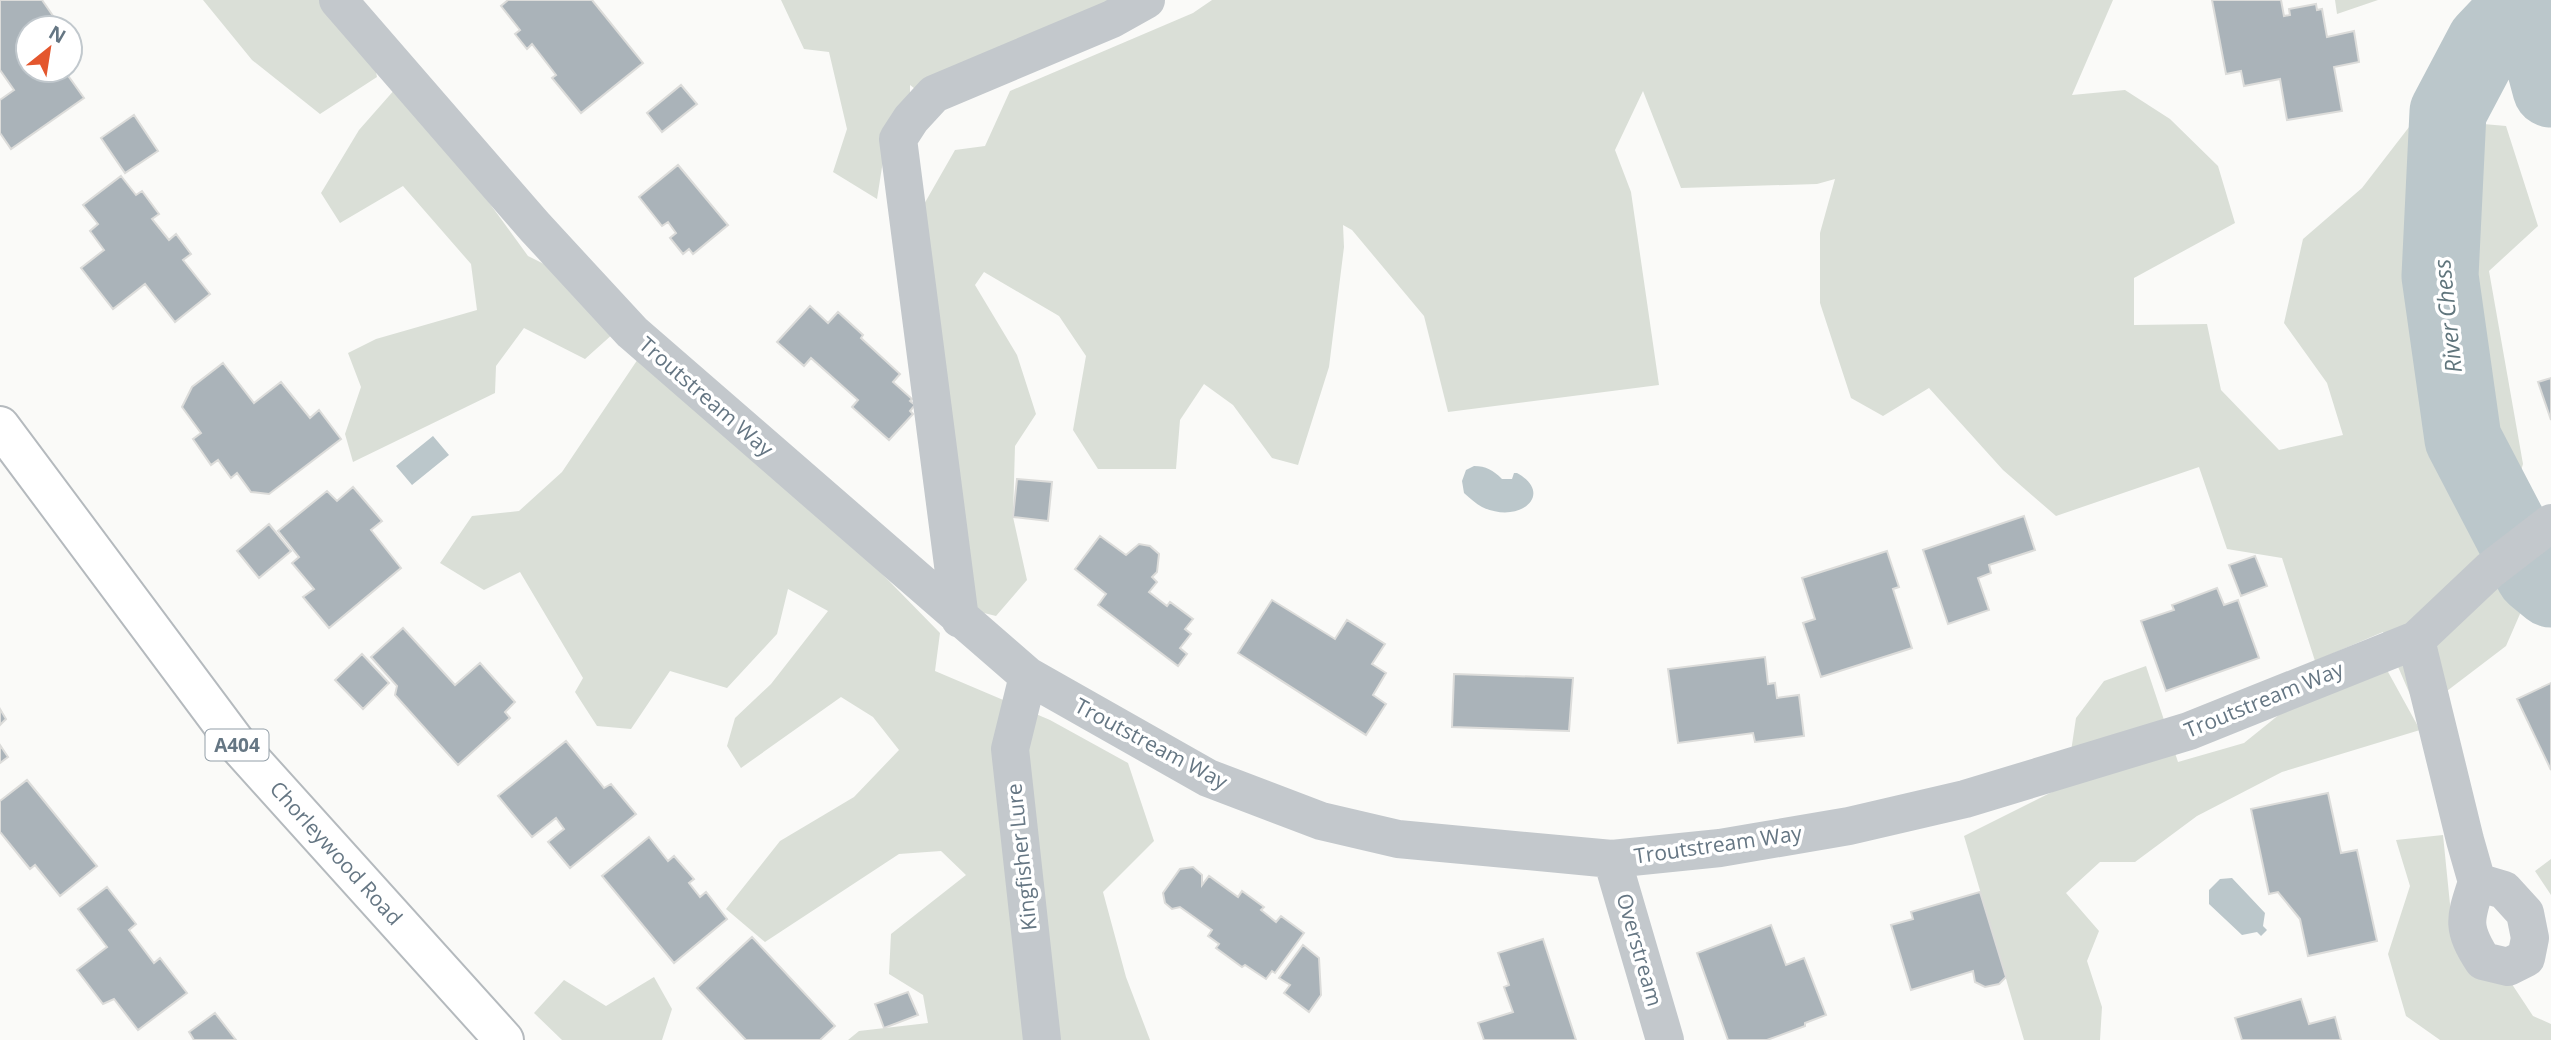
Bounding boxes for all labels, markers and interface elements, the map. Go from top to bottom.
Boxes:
north arrow [14,14,84,84]
text: N [44,19,71,49]
water label: River Chess [2425,258,2469,375]
street label: Troutstream Way [634,330,780,463]
street label: Troutstream Way [2180,654,2348,744]
street label: Troutstream Way [1070,691,1233,795]
road number: A404 [205,730,268,760]
street label: Chorleywood Road [264,775,409,931]
street label: Kingfisher Lure [999,782,1043,932]
street label: Troutstream Way [1632,818,1804,870]
street label: Overstream [1610,890,1669,1009]

